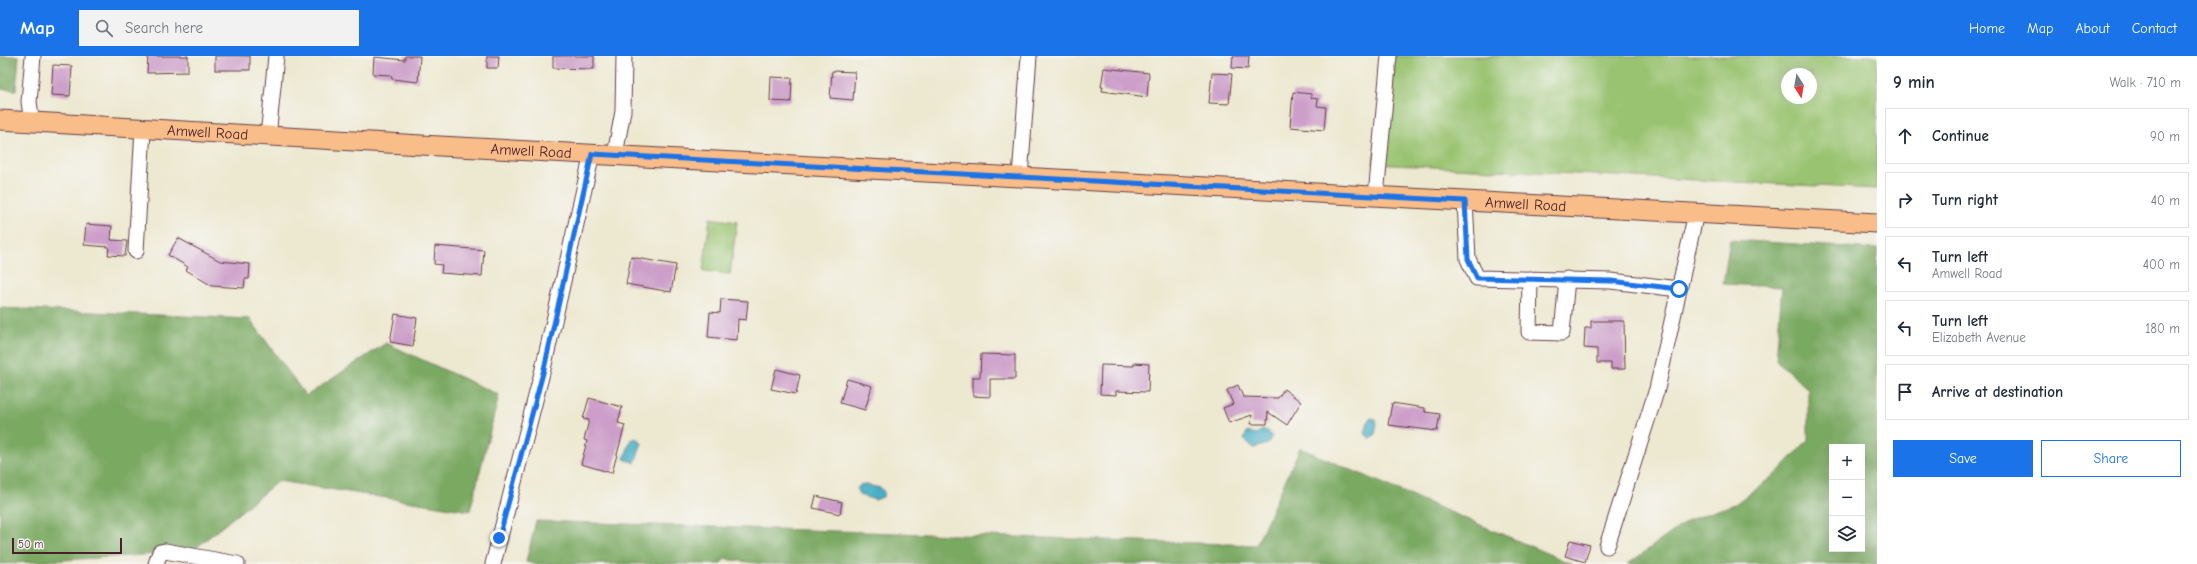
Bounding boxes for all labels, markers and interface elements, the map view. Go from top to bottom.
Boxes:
search box [79,10,359,46]
text: Map [20,17,55,39]
icon: search [93,17,115,39]
text: Search here [125,19,203,37]
text: Home [1969,20,2005,37]
text: Map [2027,20,2053,37]
text: About [2075,20,2110,37]
text: Contact [2132,20,2177,37]
north arrow [1781,68,1817,104]
text: 9 min [1893,73,1935,92]
text: Walk · 710 m [2109,75,2181,90]
street label: Amwell Road [166,121,249,144]
icon: ahead [1894,125,1916,147]
text: Continue [1932,127,1989,145]
text: 90 m [2150,129,2180,144]
street label: Amwell Road [490,140,572,162]
icon: right [1894,189,1916,211]
text: Turn right [1932,191,1998,209]
street label: Amwell Road [1485,193,1567,215]
text: 40 m [2151,193,2180,208]
text: Turn left [1932,248,1988,266]
icon: left [1894,253,1916,275]
text: 400 m [2143,257,2180,272]
text: Amwell Road [1932,266,2002,281]
route start [1670,280,1688,298]
text: Turn left [1932,312,1988,330]
icon: left [1894,317,1916,339]
text: 180 m [2145,321,2180,336]
text: Elizabeth Avenue [1932,330,2026,345]
icon: arrive [1894,381,1916,403]
text: Arrive at destination [1932,383,2063,401]
button: Save [1893,440,2033,477]
button: Share [2041,440,2181,477]
map controls [1829,444,1865,552]
button: + [1829,444,1865,480]
button: − [1829,480,1865,516]
button: layers [1829,516,1865,552]
route end [490,529,508,547]
scale bar [12,536,122,555]
text: 50 m [18,538,43,551]

